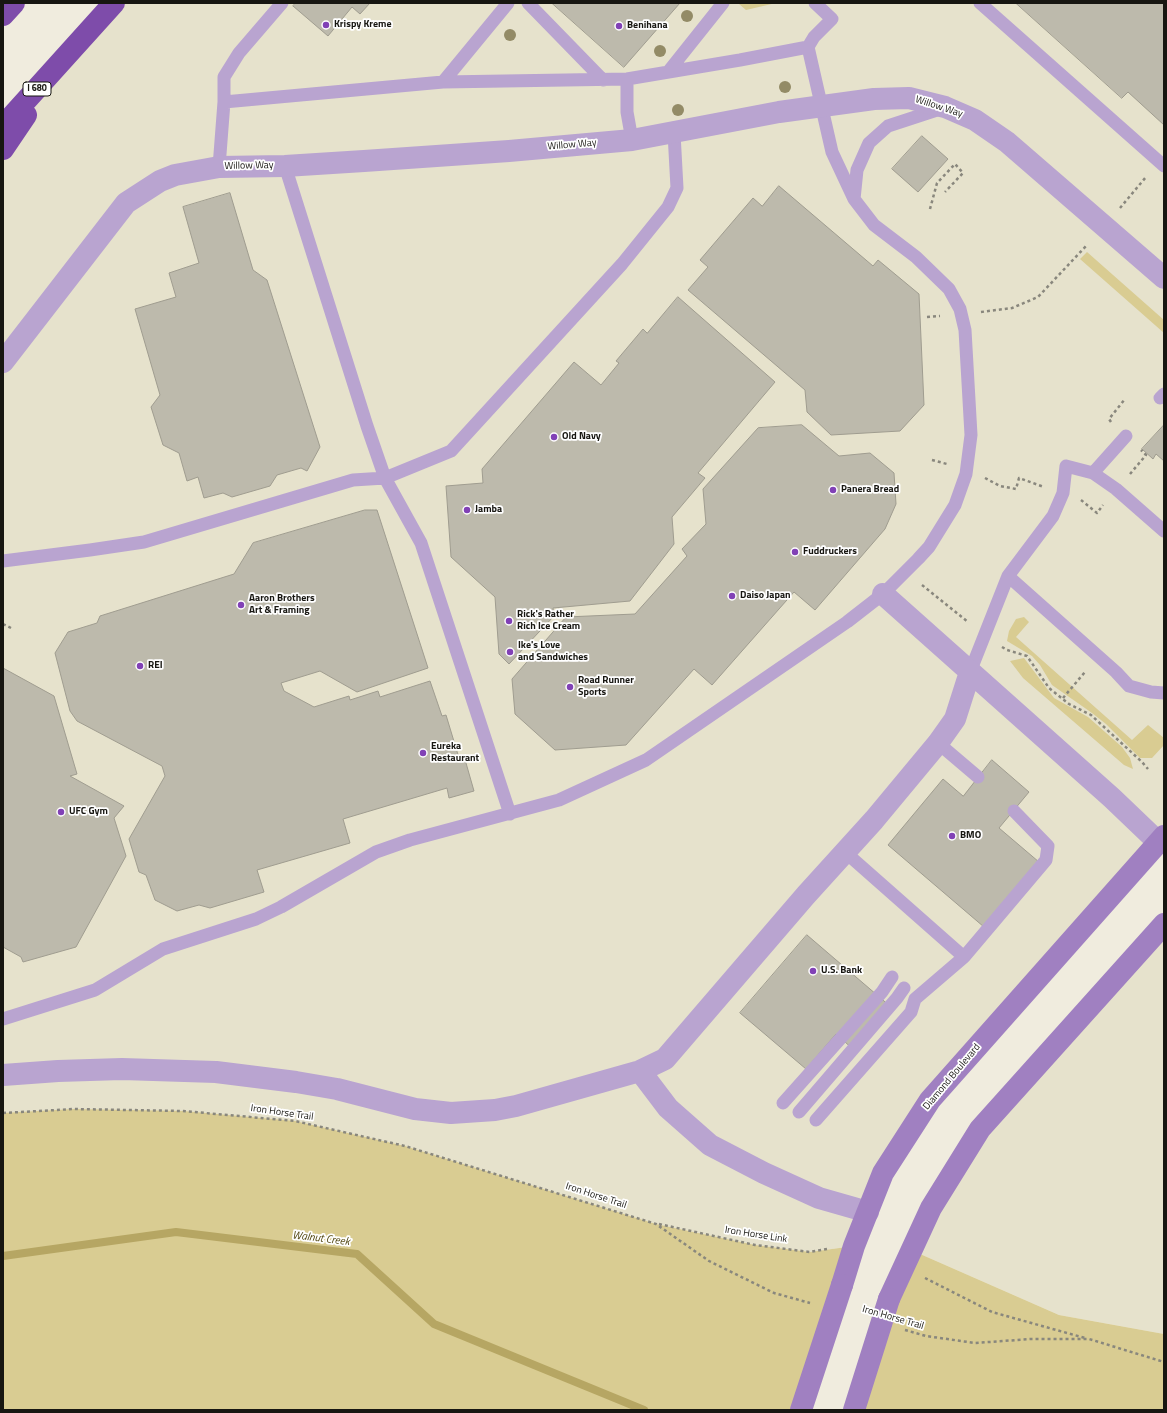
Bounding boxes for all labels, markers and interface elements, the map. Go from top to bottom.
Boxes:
place label: Krispy Kreme [334,19,392,31]
marker: Krispy Kreme [321,20,331,30]
place label: Benihana [627,20,668,32]
marker: Benihana [614,21,624,31]
road number: I 680 [23,82,51,96]
street label: Willow Way [914,94,964,120]
street label: Willow Way [547,137,597,153]
street label: Willow Way [224,160,274,172]
place label: Old Navy [562,431,601,443]
marker: Old Navy [549,432,559,442]
place label: Panera Bread [841,484,899,496]
marker: Panera Bread [828,485,838,495]
place label: Jamba [475,504,502,516]
marker: Jamba [462,505,472,515]
place label: Fuddruckers [803,546,857,558]
marker: Fuddruckers [790,547,800,557]
place label: Daiso Japan [740,590,791,602]
marker: Daiso Japan [727,591,737,601]
place label: Aaron Brothers Art & Framing [249,593,315,616]
marker: Aaron Brothers Art & Framing [236,600,246,610]
place label: Rick's Rather Rich Ice Cream [517,609,580,632]
marker: Rick's Rather Rich Ice Cream [504,616,514,626]
place label: Ike's Love and Sandwiches [518,640,588,664]
marker: Ike's Love and Sandwiches [505,647,515,657]
place label: REI [148,660,163,672]
marker: REI [135,661,145,671]
place label: Road Runner Sports [578,675,634,698]
marker: Road Runner Sports [565,682,575,692]
place label: Eureka Restaurant [431,741,479,764]
marker: Eureka Restaurant [418,748,428,758]
place label: UFC Gym [69,806,108,818]
marker: UFC Gym [56,807,66,817]
place label: BMO [960,830,981,842]
marker: BMO [947,831,957,841]
place label: U.S. Bank [821,965,862,977]
marker: U.S. Bank [808,966,818,976]
street label: Diamond Boulevard [921,1042,983,1112]
street label: Iron Horse Trail [250,1103,314,1123]
street label: Iron Horse Trail [564,1181,628,1211]
street label: Iron Horse Link [724,1224,788,1246]
water label: Walnut Creek [292,1229,350,1249]
street label: Iron Horse Trail [861,1303,925,1333]

